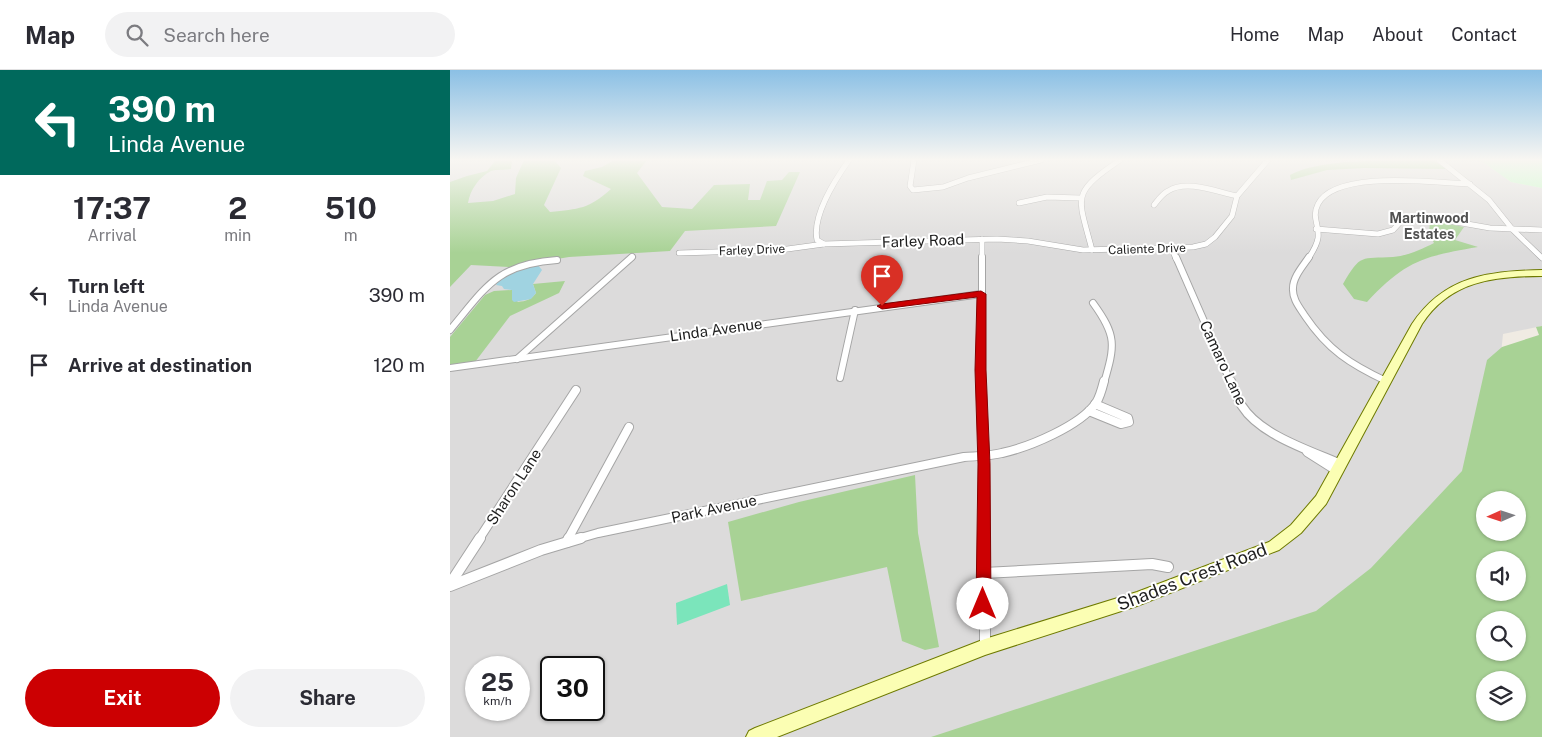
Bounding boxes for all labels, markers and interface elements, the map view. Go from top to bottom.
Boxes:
search box [105,12,455,57]
text: Map [25,21,75,49]
icon: search [123,21,151,49]
text: Search here [163,24,270,46]
text: Home [1230,24,1280,45]
text: Map [1308,24,1344,45]
text: About [1372,24,1423,45]
text: Contact [1451,24,1517,45]
text: 390 m [108,89,216,130]
icon: left [25,90,90,155]
text: Linda Avenue [108,131,245,157]
text: 17:37 [73,190,151,226]
text: 2 [228,190,247,226]
text: 510 [324,190,377,226]
district label: Martinwood Estates [1389,210,1469,242]
text: Arrival [87,226,137,245]
text: min [224,226,251,245]
text: m [344,226,358,245]
street label: Farley Road [881,231,965,250]
street label: Caliente Drive [1108,241,1186,257]
street label: Farley Drive [719,242,786,258]
pin [861,255,903,306]
icon: arrive [868,262,896,290]
text: Turn left [68,275,145,297]
icon: left [25,281,53,309]
text: 390 m [369,284,425,306]
text: Linda Avenue [68,297,168,316]
street label: Linda Avenue [668,315,763,344]
street label: Camaro Lane [1196,318,1250,408]
icon: arrive [25,351,53,379]
text: Arrive at destination [68,354,252,376]
text: 120 m [373,354,425,376]
street label: Sharon Lane [483,445,544,528]
street label: Park Avenue [670,491,758,526]
north arrow [1476,491,1526,541]
map controls [1476,491,1526,721]
street label: Shades Crest Road [1114,538,1270,615]
button: sound [1476,551,1526,601]
position arrow [956,577,1008,629]
button: search [1476,611,1526,661]
speed limit sign: 30 [540,656,605,721]
text: 25 [481,667,514,697]
button: Exit [25,669,220,727]
button: Share [230,669,425,727]
button: layers [1476,671,1526,721]
text: km/h [483,694,512,708]

